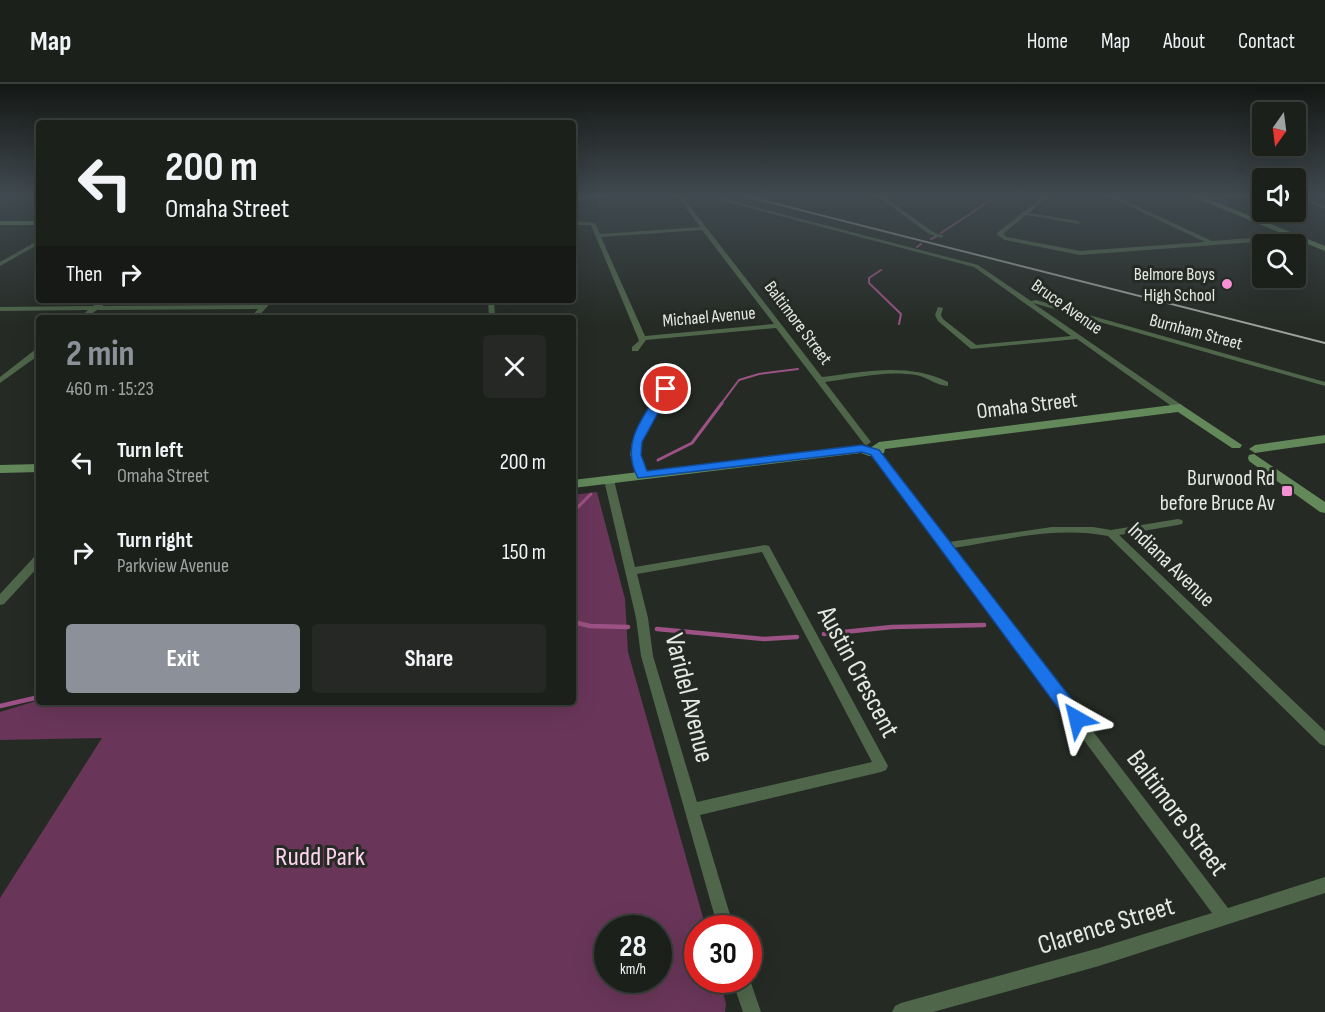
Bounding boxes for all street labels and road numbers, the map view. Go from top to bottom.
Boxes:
street label: Bruce Avenue [1027,275,1107,339]
street label: Baltimore Street [760,277,837,369]
street label: Michael Avenue [662,302,756,332]
street label: Burnham Street [1147,310,1245,355]
street label: Omaha Street [975,386,1079,426]
street label: Indiana Avenue [1122,517,1220,613]
street label: Austin Crescent [810,600,906,743]
street label: Varidel Avenue [658,630,720,766]
street label: Baltimore Street [1119,744,1235,882]
street label: Clarence Street [1034,890,1178,962]

